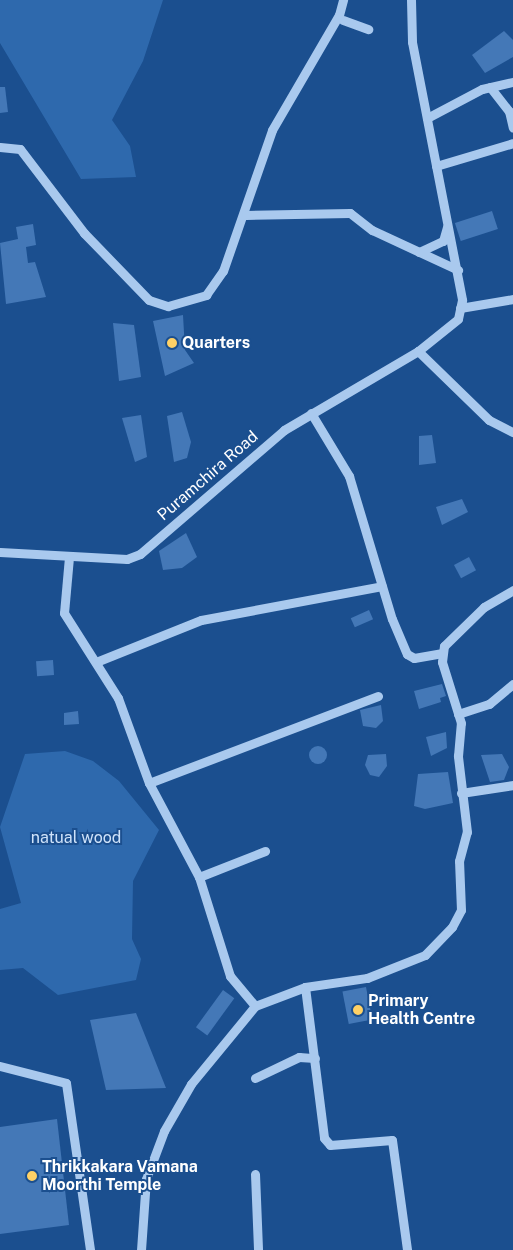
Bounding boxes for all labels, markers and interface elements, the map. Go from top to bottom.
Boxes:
place label: Quarters [182,333,250,353]
marker: Quarters [166,337,178,349]
street label: Puramchira Road [154,427,262,525]
park label: natual wood [31,828,121,848]
place label: Primary Health Centre [368,991,475,1029]
marker: Primary Health Centre [352,1004,364,1016]
place label: Thrikkakara Vamana Moorthi Temple [42,1157,198,1195]
marker: Thrikkakara Vamana Moorthi Temple [26,1170,38,1182]

